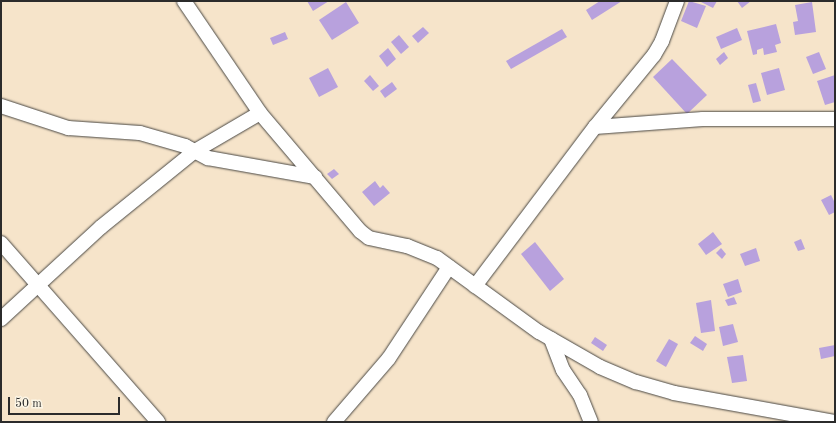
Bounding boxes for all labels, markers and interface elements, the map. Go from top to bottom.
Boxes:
scale bar [10,389,122,415]
text: 50 m [15,398,42,410]

